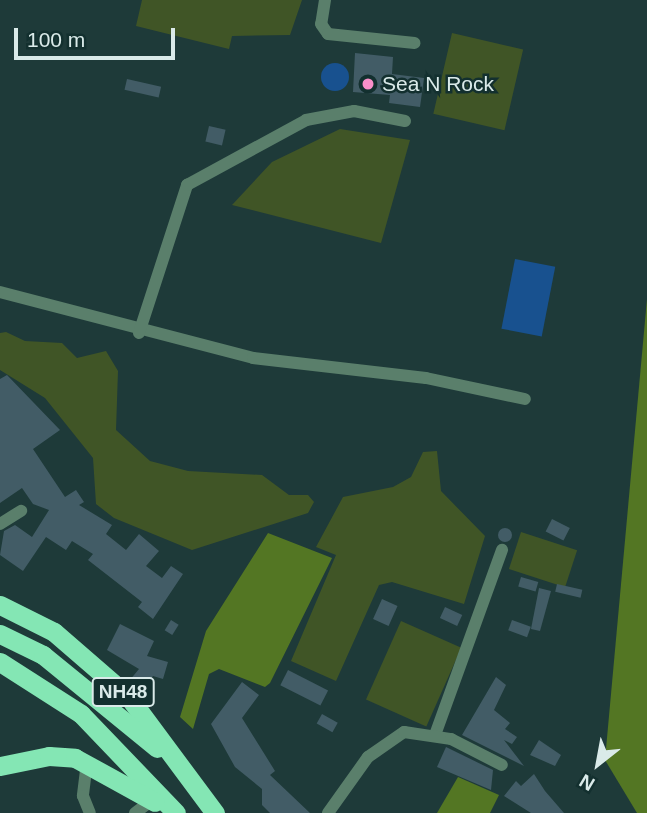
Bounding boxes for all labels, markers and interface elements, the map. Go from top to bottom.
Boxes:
scale bar [18,14,178,58]
text: 100 m [27,28,85,51]
place label: Sea N Rock [382,71,494,97]
marker: Sea N Rock [360,76,376,92]
road number: NH48 [92,677,154,708]
north arrow [563,729,633,799]
text: N [576,770,598,795]

